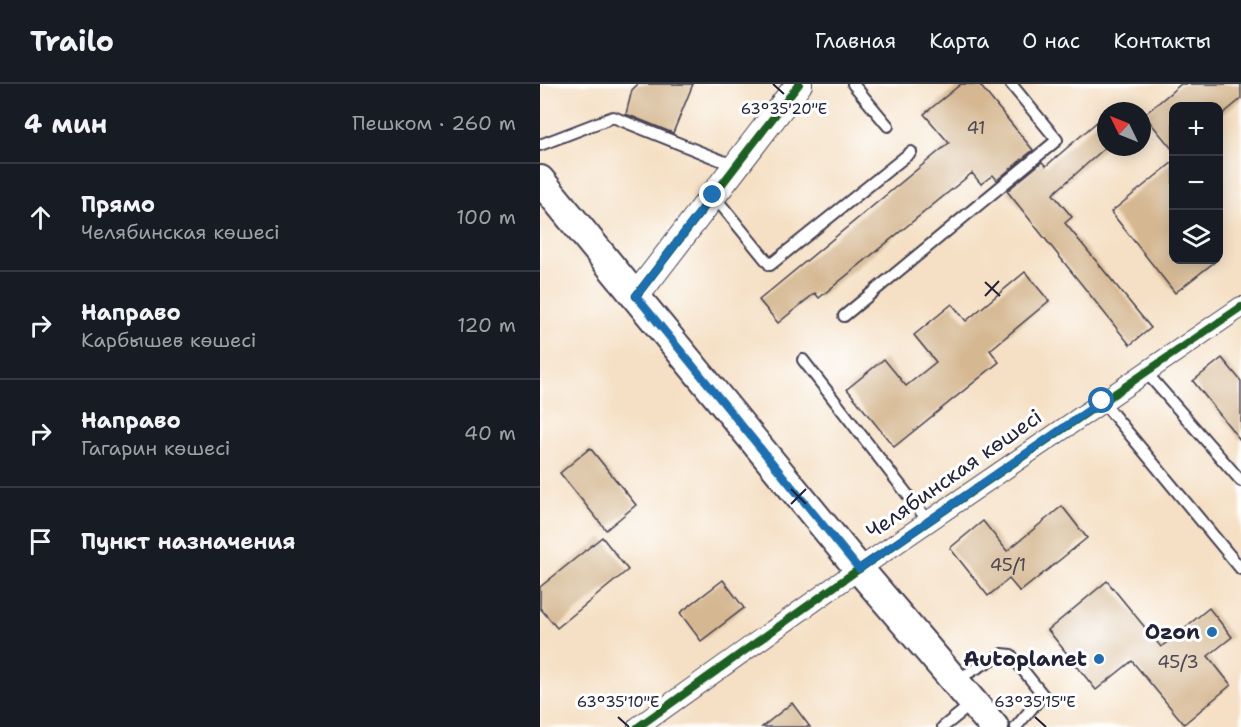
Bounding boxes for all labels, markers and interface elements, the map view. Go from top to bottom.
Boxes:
text: Trailo [30,22,114,60]
text: Главная [815,27,896,55]
text: Карта [929,27,989,55]
text: О нас [1022,27,1080,55]
text: Контакты [1113,27,1211,55]
text: 63°35'20"E [741,99,827,119]
north arrow [1097,102,1151,156]
map controls [1169,102,1223,264]
button: + [1169,102,1223,156]
text: 4 мин [24,106,107,141]
text: Пешком · 260 m [352,110,516,136]
house number: 41 [966,116,986,140]
button: − [1169,156,1223,210]
route end [699,181,725,207]
text: Прямо [81,190,155,219]
icon: ahead [24,201,57,234]
text: 100 m [456,204,516,230]
button: layers [1169,210,1223,264]
text: Челябинская көшесі [81,219,280,245]
text: Направо [81,298,181,327]
icon: right [24,309,57,342]
text: 120 m [457,312,516,338]
text: Карбышев көшесі [81,327,256,353]
route start [1088,387,1114,413]
street label: Челябинская көшесі [860,403,1048,545]
text: Направо [81,406,181,435]
icon: right [24,417,57,450]
text: 40 m [464,420,516,446]
text: Гагарин көшесі [81,435,230,461]
icon: arrive [24,525,57,558]
text: Пункт назначения [81,527,295,556]
house number: 45/1 [990,553,1026,577]
place label: Ozon [1145,618,1200,646]
marker: Ozon [1205,625,1219,639]
place label: Autoplanet [963,645,1087,673]
house number: 45/3 [1157,650,1199,674]
marker: Autoplanet [1092,652,1106,666]
text: 63°35'10"E [577,692,659,712]
text: 63°35'15"E [994,692,1076,712]

